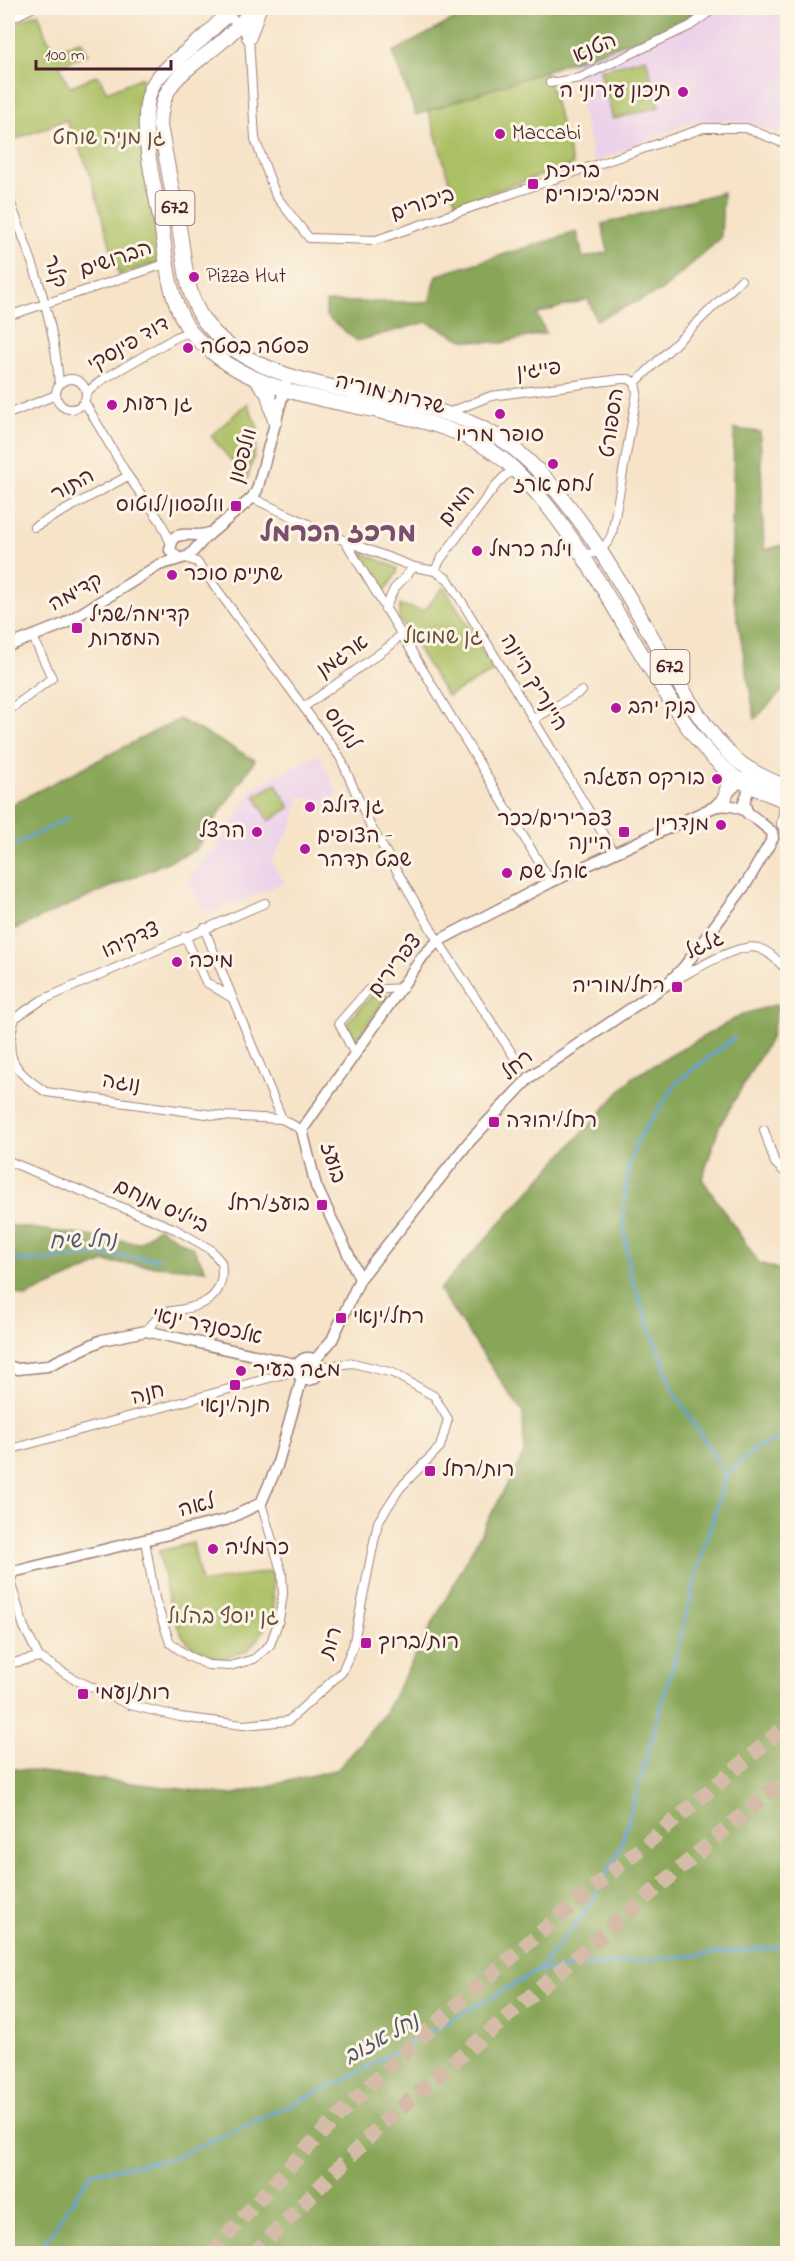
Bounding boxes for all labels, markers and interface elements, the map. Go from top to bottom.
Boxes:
street label: הטנא [568,26,622,72]
scale bar [36,33,171,71]
text: 100 m [45,43,85,69]
place label: תיכון עירוני ה [560,77,671,107]
marker: תיכון עירוני ה [676,85,690,99]
place label: Maccabi [512,119,581,149]
park label: גן מניה שוחט [52,124,166,154]
marker: Maccabi [493,127,507,141]
place label: בריכת מכבי/ביכורים [544,157,660,211]
marker: בריכת מכבי/ביכורים [526,177,540,191]
street label: ביכורים [387,180,459,230]
road number: 672 [156,191,195,225]
street label: הברושים [75,234,157,286]
street label: קלר [35,251,73,293]
place label: Pizza Hut [206,262,286,292]
marker: Pizza Hut [187,270,201,284]
street label: דוד פינסקי [83,310,175,380]
place label: פסטה בסטה [200,333,309,363]
marker: פסטה בסטה [181,341,195,355]
street label: פייגין [515,353,563,389]
street label: שדרות מוריה [332,367,448,423]
street label: הספורט [593,386,633,460]
place label: גן רעות [122,390,192,420]
marker: גן רעות [105,398,119,412]
marker: סופר מריו [493,407,507,421]
place label: סופר מריו [456,421,544,451]
street label: וולפסון [222,425,266,487]
marker: לחם ארז [546,457,560,471]
street label: התור [46,462,100,510]
place label: לחם ארז [513,471,594,501]
street label: המים [432,479,484,533]
place label: וולפסון/לוטוס [116,491,224,521]
marker: וולפסון/לוטוס [229,499,243,513]
district label: מרכז הכרמל [260,515,416,554]
place label: וילה כרמל [489,536,572,566]
marker: וילה כרמל [470,544,484,558]
place label: שתיים סוכר [184,560,283,590]
street label: קדימה [44,566,108,620]
marker: שתיים סוכר [165,568,179,582]
place label: קדימה/שביל המערות [87,601,190,655]
marker: קדימה/שביל המערות [70,621,84,635]
park label: גן שמואל [403,623,483,653]
street label: ארגמן [311,628,375,686]
street label: היינריך היינה [492,628,574,738]
road number: 672 [650,650,690,684]
place label: בנק יהב [628,693,696,723]
marker: בנק יהב [609,701,623,715]
street label: לוטוס [316,702,367,757]
place label: בורקס העגלה [583,764,705,794]
marker: בורקס העגלה [710,772,724,786]
place label: גן דולב [322,792,384,822]
marker: גן דולב [303,800,317,814]
place label: צפרירים/ככר היינה [497,805,612,859]
place label: מנדרין [655,810,709,840]
place label: הרצל [199,817,245,847]
marker: מנדרין [714,818,728,832]
place label: הצופים - שבט תדהר [317,822,412,876]
marker: הרצל [250,825,264,839]
marker: צפרירים/ככר היינה [617,825,631,839]
marker: הצופים - שבט תדהר [298,842,312,856]
place label: אהל שם [519,858,588,888]
marker: אהל שם [500,866,514,880]
street label: צדקיהו [97,915,165,967]
street label: גלגל [681,924,729,968]
street label: צפרירים [362,928,430,1004]
place label: מיכה [189,947,234,977]
marker: מיכה [170,955,184,969]
place label: רחל/מוריה [572,972,665,1002]
marker: רחל/מוריה [670,980,684,994]
street label: רחל [495,1043,541,1089]
street label: נוגה [100,1066,142,1102]
place label: רחל/יהודה [506,1107,597,1137]
marker: רחל/יהודה [487,1115,501,1129]
street label: בועז [312,1139,352,1187]
street label: בייליס מנחם [109,1172,213,1242]
place label: בועז/רחל [227,1190,310,1220]
marker: בועז/רחל [315,1198,329,1212]
water label: נחל שיח [49,1225,119,1259]
street label: אלכסנדר ינאי [149,1301,265,1353]
place label: רחל/ינאי [353,1303,424,1333]
marker: רחל/ינאי [334,1311,348,1325]
place label: מגה בעיר [253,1356,341,1386]
marker: מגה בעיר [234,1364,248,1378]
street label: חנה [128,1376,168,1414]
marker: חנה/ינאי [228,1378,242,1392]
place label: חנה/ינאי [200,1392,270,1422]
place label: רות/רחל [442,1456,515,1486]
marker: רות/רחל [423,1464,437,1478]
street label: לאה [175,1488,219,1526]
place label: כרמליה [225,1534,289,1564]
marker: כרמליה [206,1542,220,1556]
park label: גן יוסף בהלול [167,1603,279,1633]
street label: רות [312,1623,351,1665]
place label: רות/ברוך [378,1628,459,1658]
marker: רות/ברוך [359,1636,373,1650]
place label: רות/נעמי [95,1679,170,1709]
marker: רות/נעמי [76,1687,90,1701]
water label: נחל אזוב [338,2005,427,2074]

